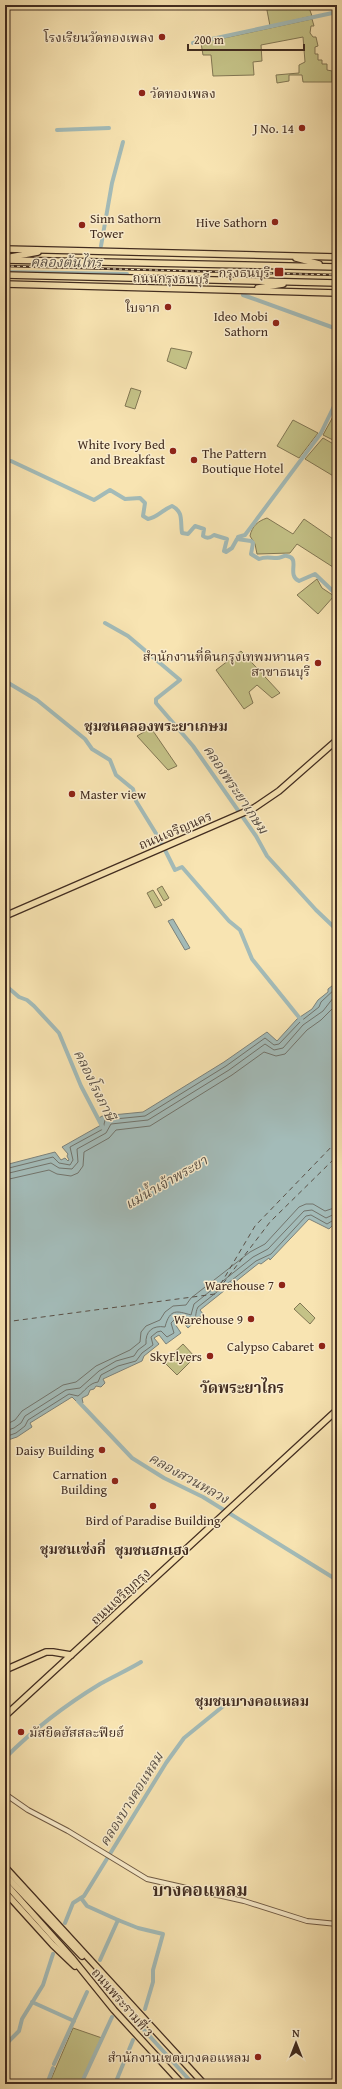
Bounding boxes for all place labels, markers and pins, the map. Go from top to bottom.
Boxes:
place label: โรงเรียนวัดทองเพลง [43,28,154,47]
marker: โรงเรียนวัดทองเพลง [157,32,167,42]
place label: วัดทองเพลง [150,84,216,103]
marker: วัดทองเพลง [137,88,147,98]
place label: J No. 14 [251,119,294,138]
marker: J No. 14 [297,123,307,133]
place label: Sinn Sathorn Tower [90,209,162,243]
place label: Hive Sathorn [196,213,268,232]
marker: Hive Sathorn [270,217,280,227]
marker: Sinn Sathorn Tower [77,220,87,230]
place label: กรุงธนบุรี [219,263,270,282]
marker: กรุงธนบุรี [273,266,285,278]
place label: ใบจาก [124,298,160,317]
marker: ใบจาก [163,302,173,312]
place label: Ideo Mobi Sathorn [214,307,269,341]
marker: Ideo Mobi Sathorn [271,318,281,328]
place label: White Ivory Bed and Breakfast [77,435,165,469]
place label: The Pattern Boutique Hotel [202,444,284,478]
marker: White Ivory Bed and Breakfast [168,446,178,456]
marker: The Pattern Boutique Hotel [189,455,199,465]
place label: สํานักงานที่ดินกรุงเทพมหานคร สาขาธนบุรี [143,647,310,681]
marker: สํานักงานที่ดินกรุงเทพมหานคร สาขาธนบุรี [313,658,323,668]
place label: Master view [80,785,147,804]
marker: Master view [67,789,77,799]
place label: Warehouse 7 [205,1276,274,1295]
marker: Warehouse 7 [277,1280,287,1290]
place label: Warehouse 9 [174,1310,243,1329]
marker: Warehouse 9 [246,1314,256,1324]
place label: Calypso Cabaret [227,1337,314,1356]
marker: Calypso Cabaret [317,1341,327,1351]
place label: SkyFlyers [150,1347,202,1366]
marker: SkyFlyers [205,1351,215,1361]
place label: Daisy Building [16,1441,95,1460]
marker: Daisy Building [97,1445,107,1455]
place label: Carnation Building [53,1465,108,1499]
marker: Carnation Building [110,1476,120,1486]
marker: Bird of Paradise Building [148,1501,158,1511]
place label: Bird of Paradise Building [86,1511,221,1530]
place label: มัสยิดฮัสสละฟียฮ์ [29,1723,124,1742]
marker: มัสยิดฮัสสละฟียฮ์ [16,1727,26,1737]
place label: สำนักงานเขตบางคอแหลม [108,2048,250,2067]
marker: สำนักงานเขตบางคอแหลม [253,2052,263,2062]

